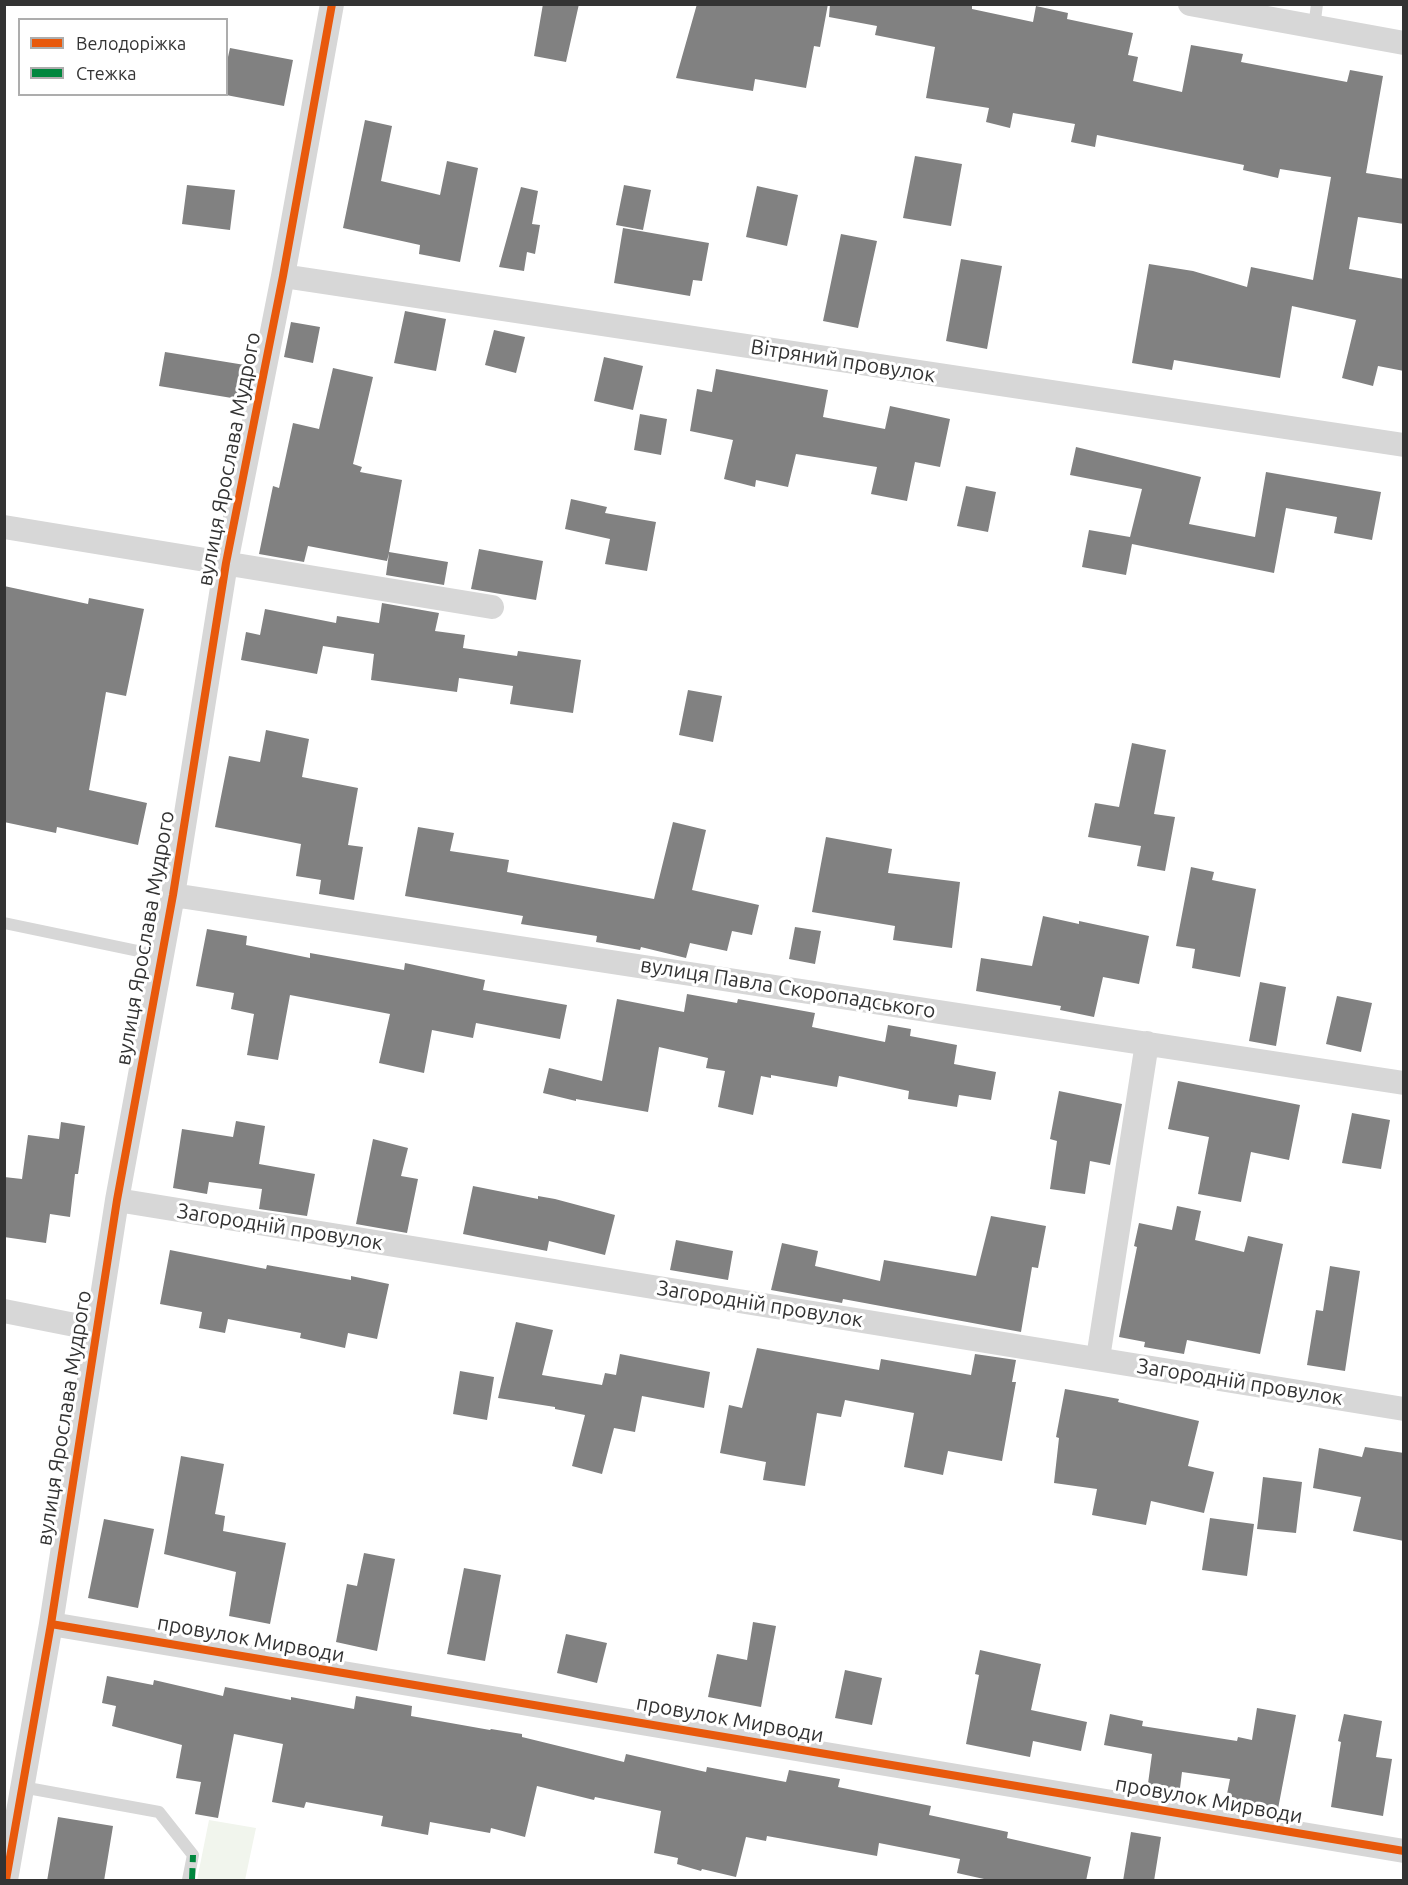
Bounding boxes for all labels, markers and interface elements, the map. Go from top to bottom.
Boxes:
legend [18,18,228,96]
text: Велодоріжка [76,33,186,53]
text: Стежка [76,63,136,83]
street label: вулиця Ярослава Мудрого [192,330,266,588]
street label: Вітряний провулок [749,334,937,388]
street label: вулиця Ярослава Мудрого [110,809,180,1067]
street label: вулиця Павла Скоропадського [639,952,937,1024]
street label: Загородній провулок [175,1198,385,1256]
street label: Загородній провулок [655,1275,865,1333]
street label: вулиця Ярослава Мудрого [31,1289,97,1547]
street label: Загородній провулок [1135,1353,1345,1411]
street label: провулок Мирводи [155,1610,347,1668]
street label: провулок Мирводи [634,1690,826,1748]
street label: провулок Мирводи [1113,1771,1305,1829]

